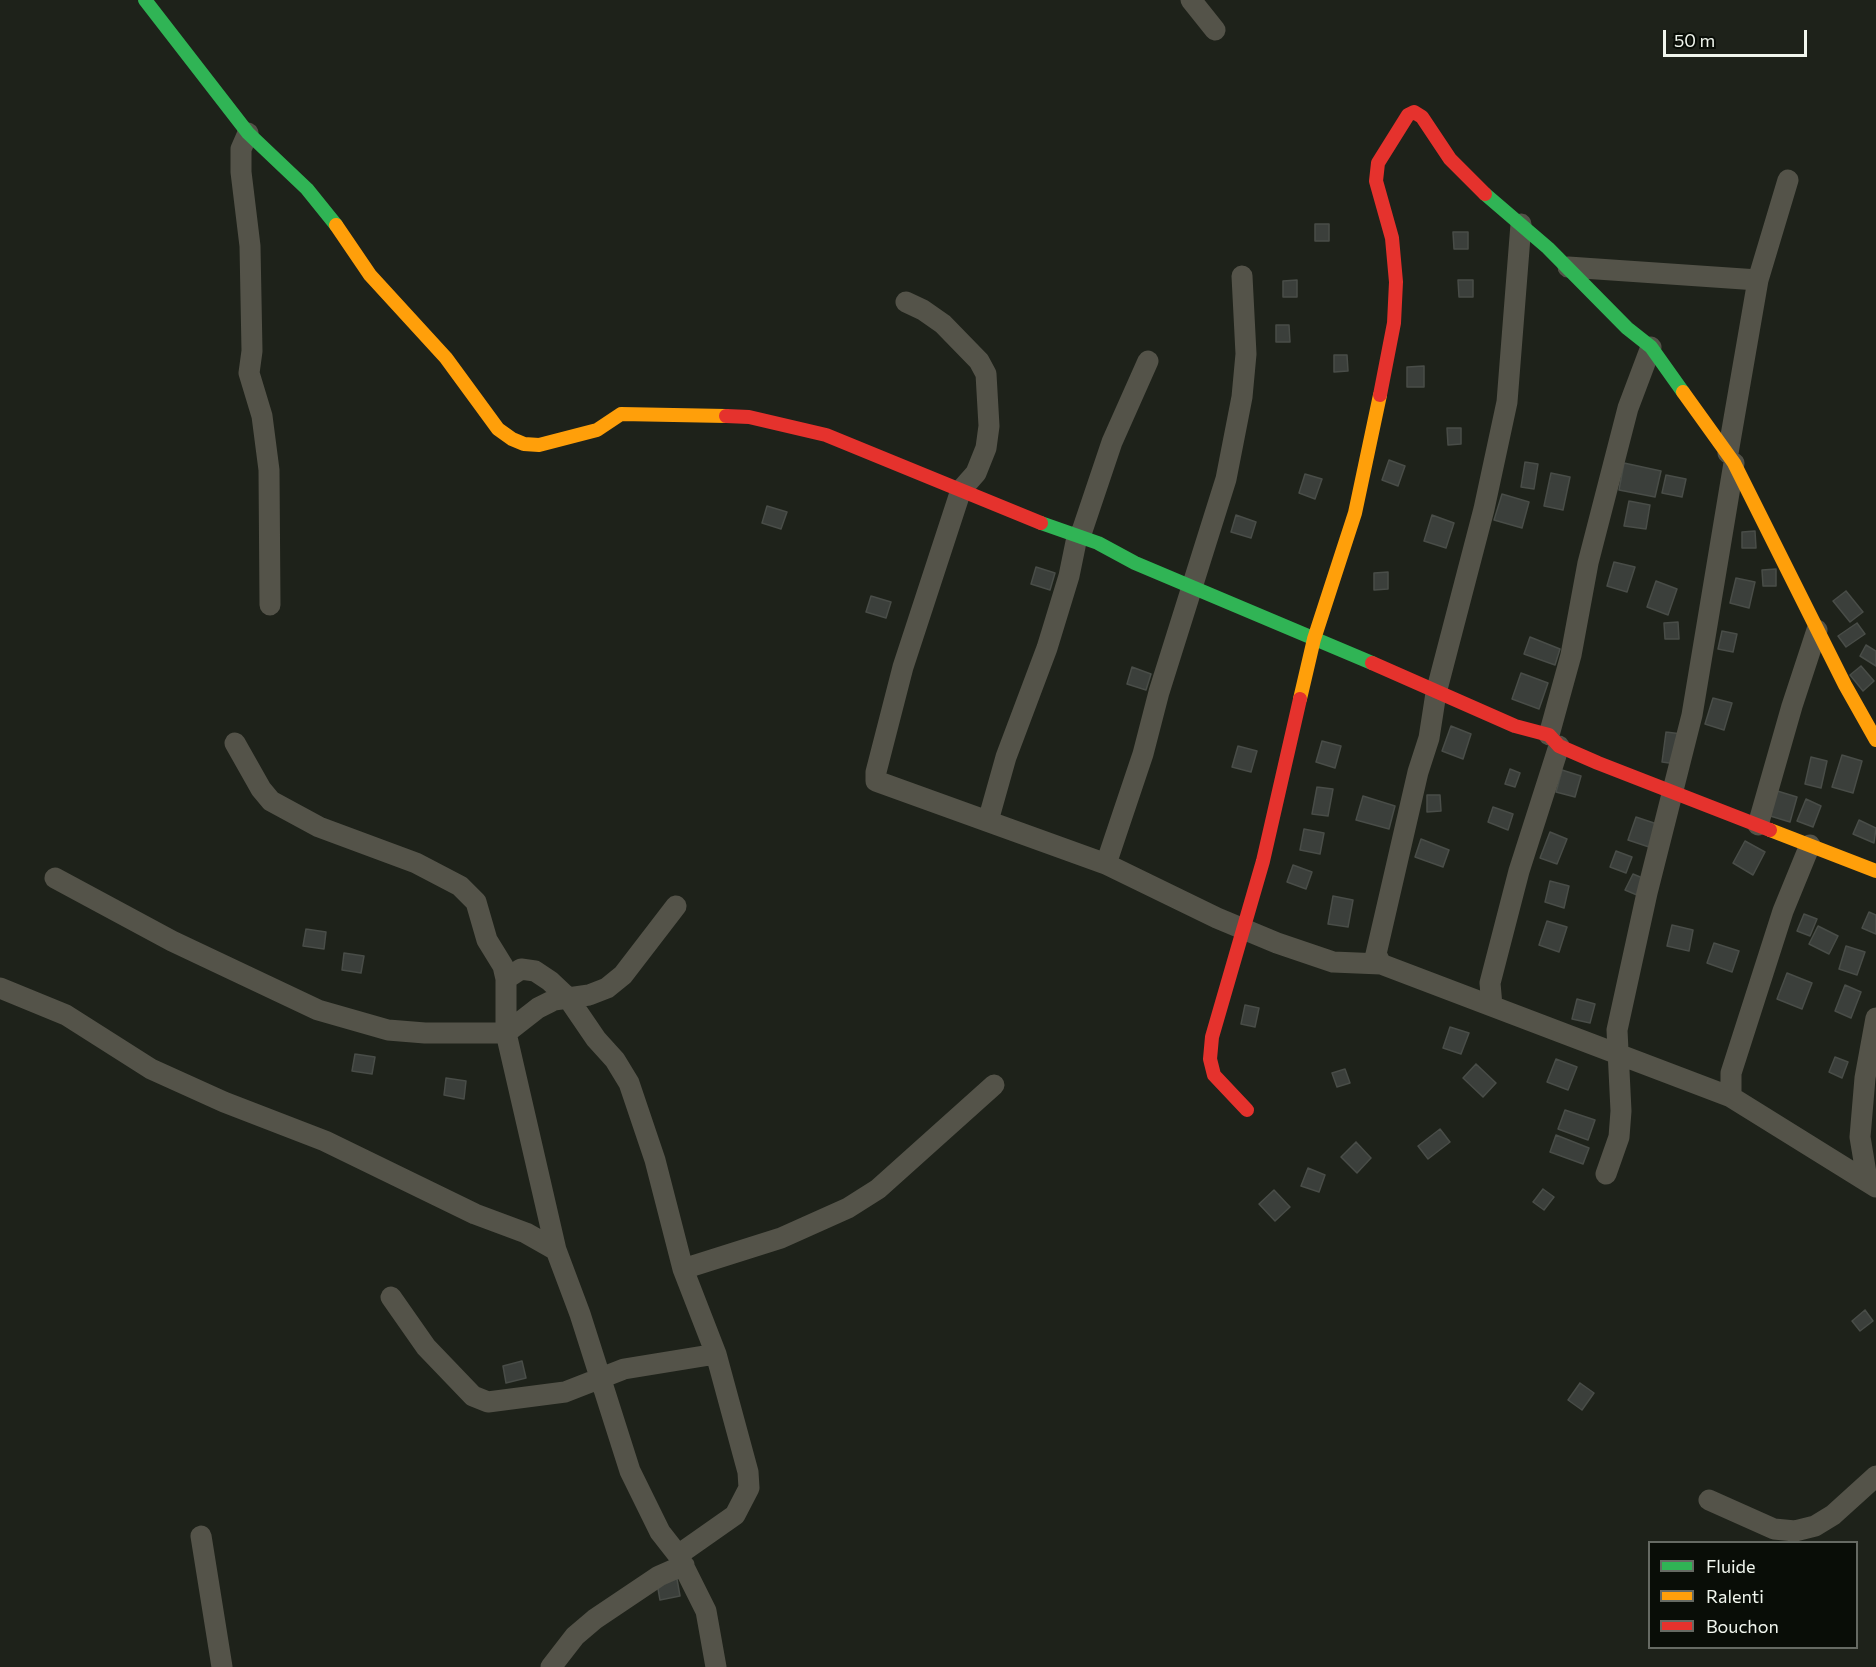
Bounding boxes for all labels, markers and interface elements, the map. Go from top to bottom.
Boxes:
scale bar [1666,18,1810,56]
text: 50 m [1674,29,1715,51]
legend [1648,1541,1858,1649]
text: Fluide [1706,1555,1755,1577]
text: Ralenti [1706,1585,1764,1607]
text: Bouchon [1706,1615,1779,1637]

